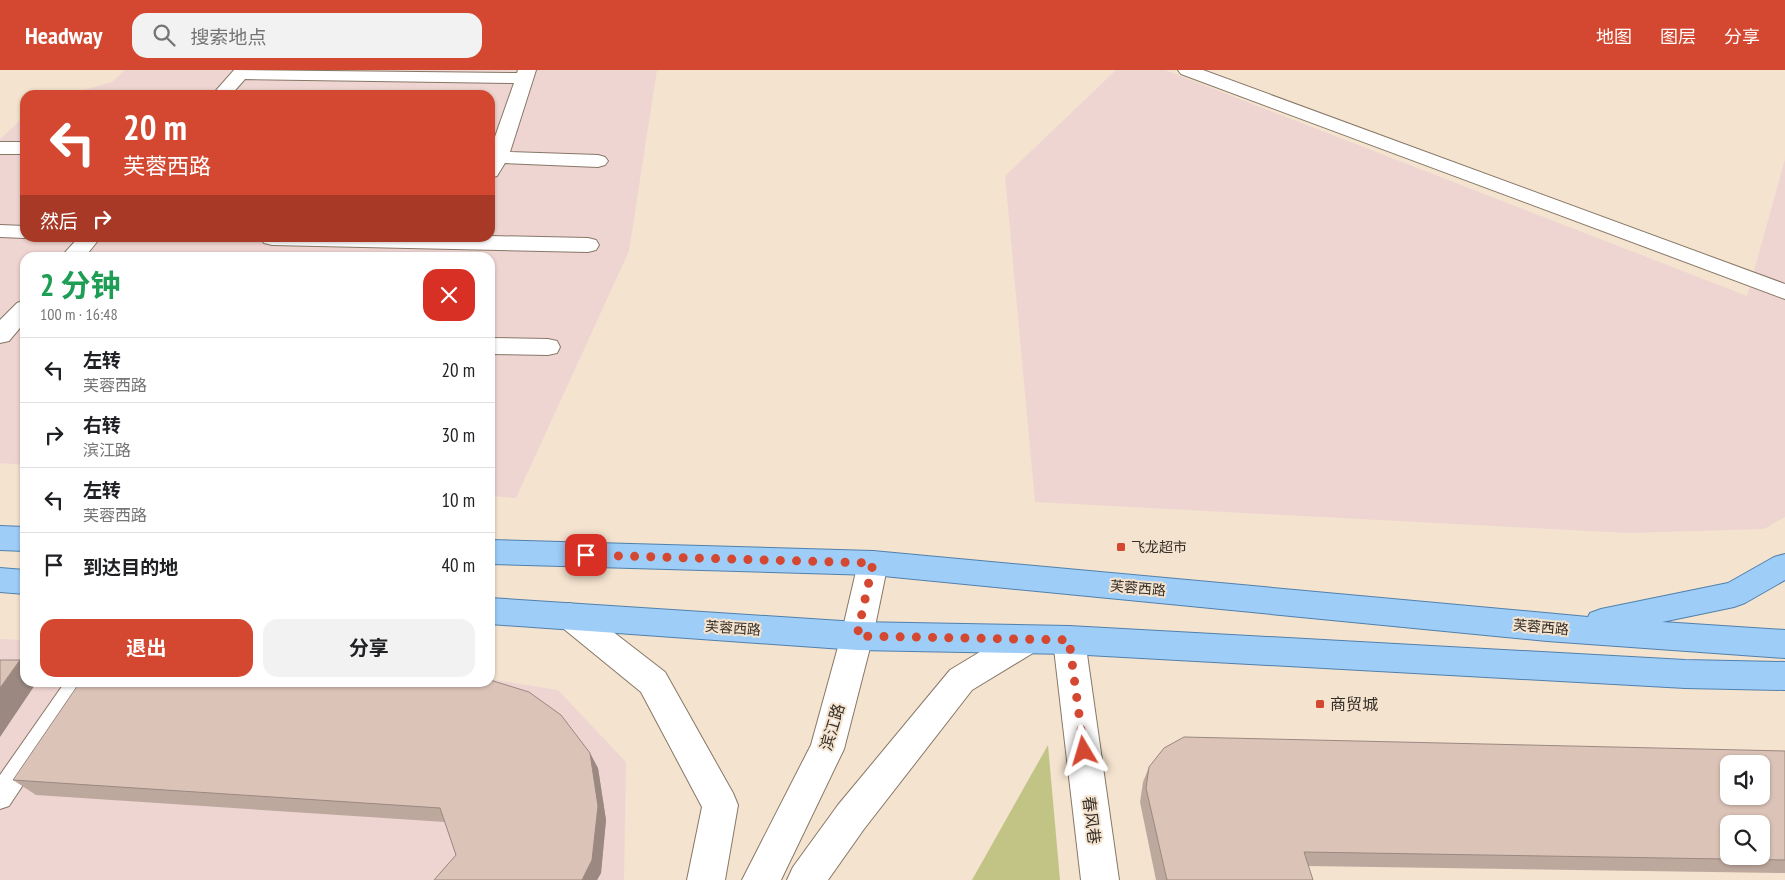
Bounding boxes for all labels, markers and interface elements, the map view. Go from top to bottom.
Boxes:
search box [132,13,482,58]
text: Headway [25,20,102,51]
icon: search [150,21,178,49]
text: 搜索地点 [190,25,267,49]
text: 地图 [1596,25,1632,48]
text: 图层 [1660,25,1696,48]
text: 分享 [1724,25,1760,48]
text: 20 m [123,104,187,150]
icon: left [40,110,105,175]
text: 芙蓉西路 [123,152,211,180]
icon: right [88,205,116,233]
text: 然后 [40,209,78,233]
text: 2 分钟 [40,265,121,304]
button: close [423,269,475,321]
text: 100 m · 16:48 [40,304,118,324]
text: 左转 [83,348,121,372]
icon: left [40,356,68,384]
text: 20 m [442,358,475,382]
text: 芙蓉西路 [83,375,147,395]
text: 右转 [83,413,121,437]
icon: right [40,421,68,449]
text: 30 m [442,423,475,447]
text: 滨江路 [83,440,131,460]
text: 左转 [83,478,121,502]
icon: left [40,486,68,514]
text: 10 m [442,488,475,512]
text: 芙蓉西路 [83,505,147,525]
pin [565,534,607,576]
place label: 飞龙超市 [1131,538,1187,556]
icon: arrive [572,541,600,569]
marker: 飞龙超市 [1115,541,1127,553]
icon: arrive [40,551,68,579]
text: 40 m [442,553,475,577]
text: 到达目的地 [83,555,178,579]
street label: 芙蓉西路 [1109,577,1167,599]
street label: 芙蓉西路 [1512,616,1570,638]
street label: 芙蓉西路 [704,617,762,639]
button: 退出 [40,619,253,677]
button: 分享 [263,619,475,677]
place label: 商贸城 [1330,694,1378,714]
marker: 商贸城 [1314,698,1326,710]
street label: 滨江路 [815,701,849,753]
position arrow [1057,724,1109,776]
map controls [1720,755,1770,865]
button: sound [1720,755,1770,805]
street label: 春风巷 [1079,795,1105,845]
button: search [1720,815,1770,865]

